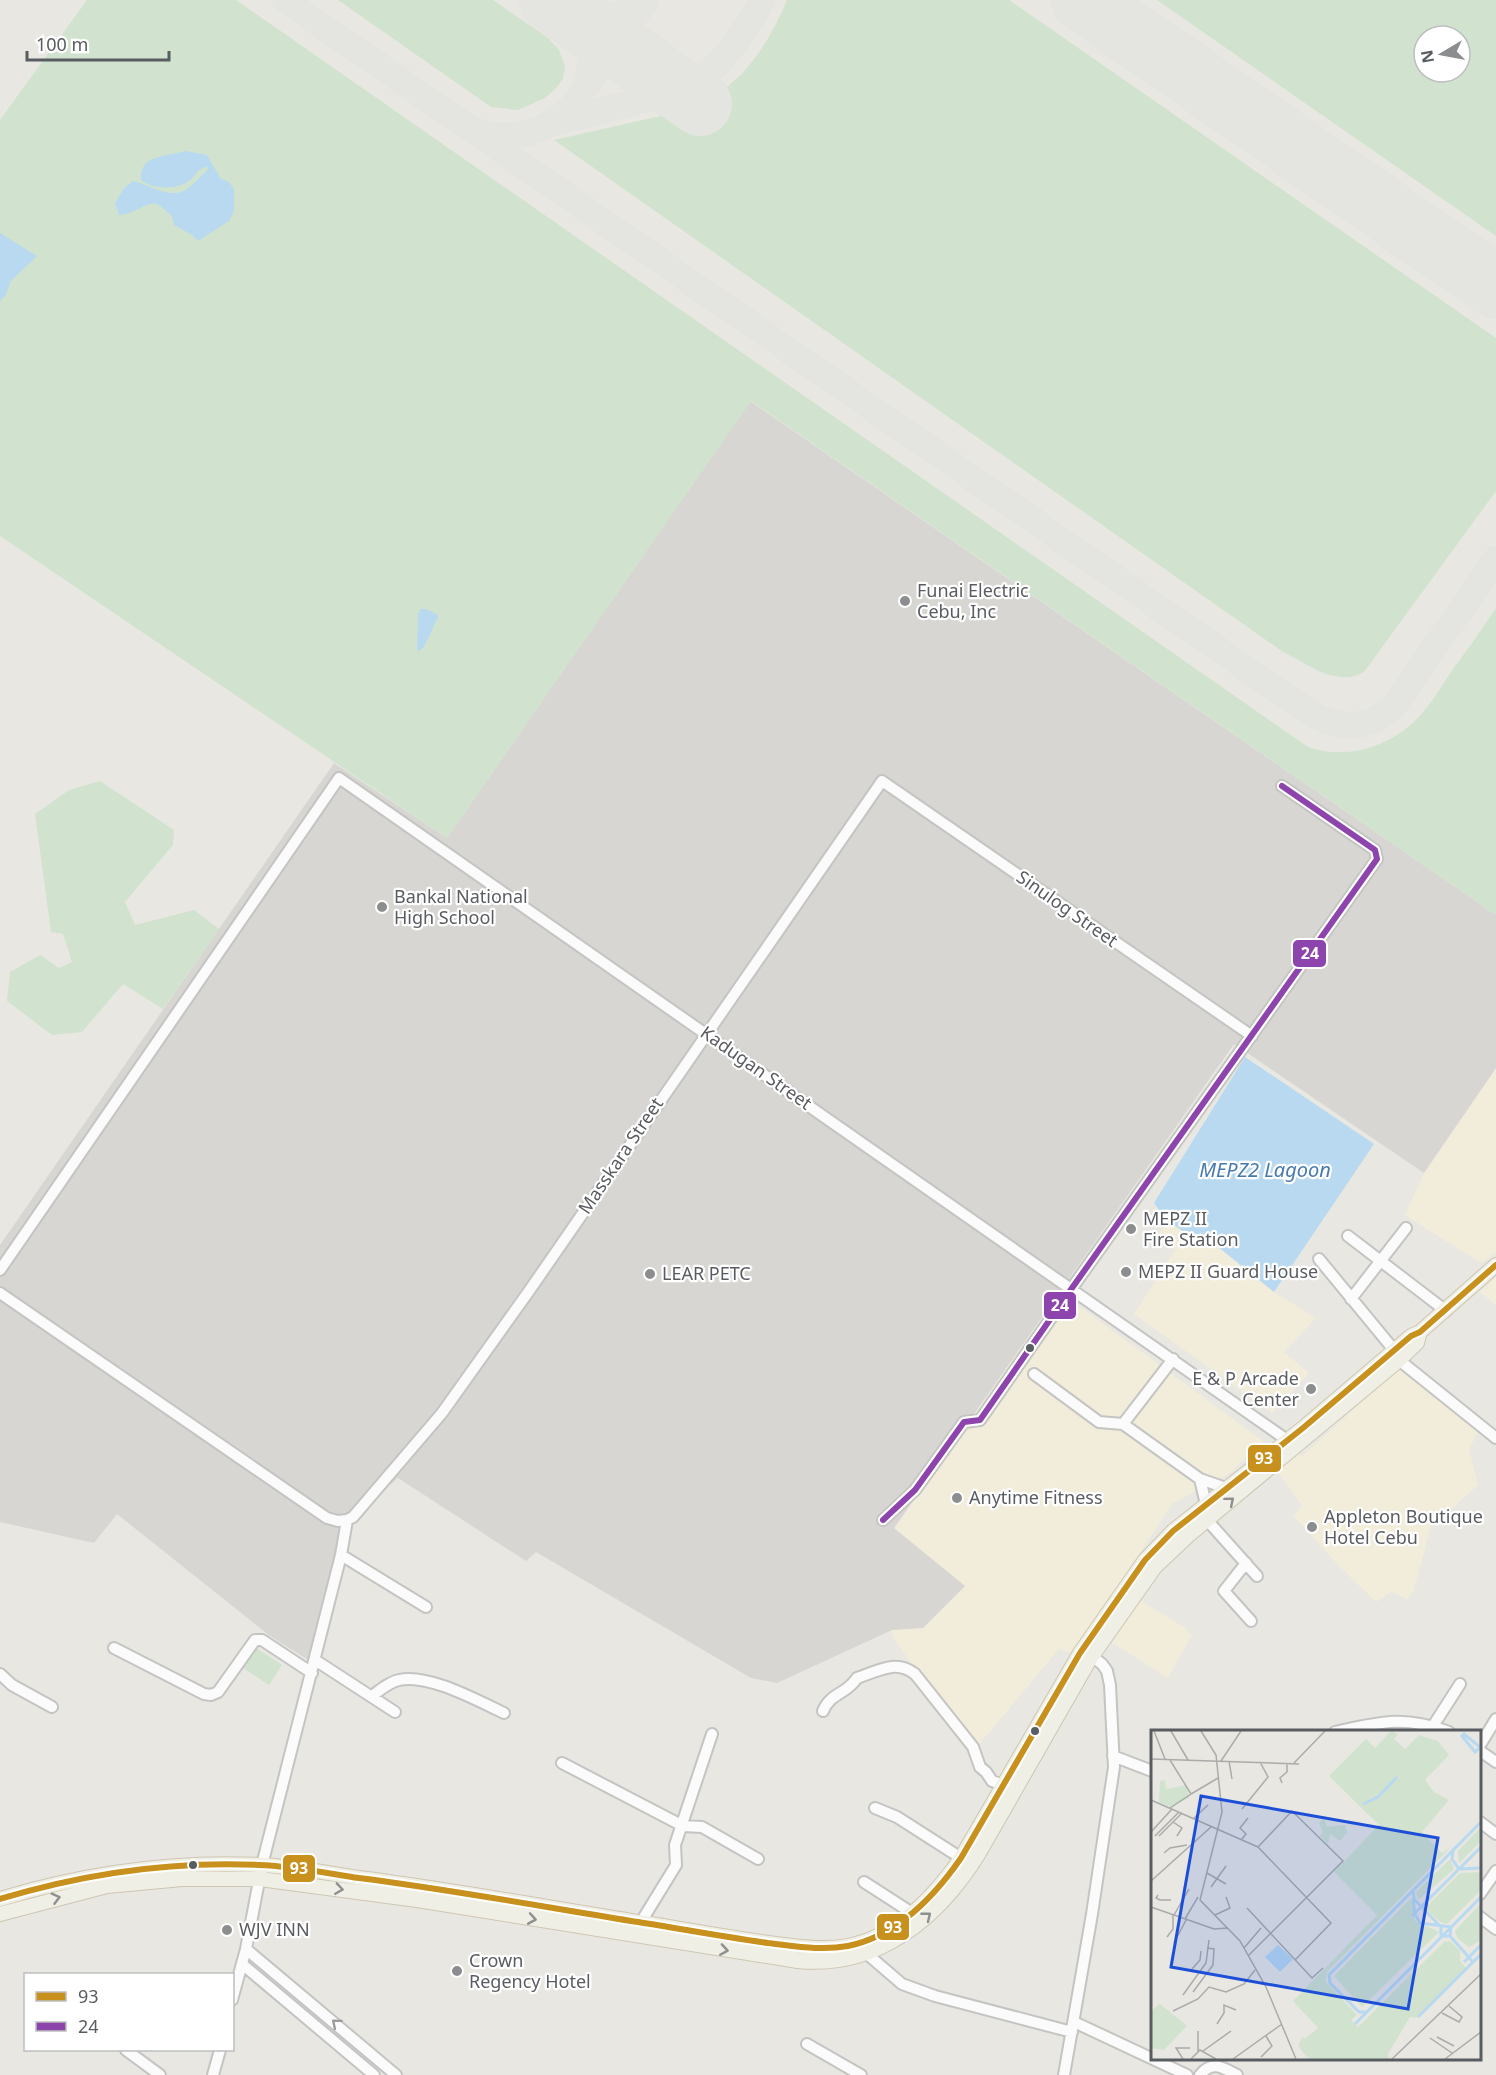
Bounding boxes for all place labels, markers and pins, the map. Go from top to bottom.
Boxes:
place label: Funai Electric Cebu, Inc [917,578,1029,623]
marker: Funai Electric Cebu, Inc [898,594,912,608]
place label: Bankal National High School [394,884,528,929]
marker: Bankal National High School [375,900,389,914]
place label: MEPZ II Fire Station [1143,1206,1239,1251]
marker: MEPZ II Fire Station [1124,1222,1138,1236]
place label: MEPZ II Guard House [1138,1259,1318,1283]
place label: LEAR PETC [662,1261,751,1285]
marker: MEPZ II Guard House [1119,1265,1133,1279]
marker: LEAR PETC [643,1267,657,1281]
unlabelled marker [1024,1342,1036,1354]
place label: E & P Arcade Center [1192,1366,1300,1411]
marker: E & P Arcade Center [1304,1382,1318,1396]
place label: Anytime Fitness [969,1485,1103,1509]
marker: Anytime Fitness [950,1491,964,1505]
place label: Appleton Boutique Hotel Cebu [1324,1504,1483,1549]
marker: Appleton Boutique Hotel Cebu [1305,1520,1319,1534]
unlabelled marker [1029,1725,1041,1737]
unlabelled marker [187,1859,199,1871]
place label: WJV INN [239,1917,310,1941]
marker: WJV INN [220,1923,234,1937]
place label: Crown Regency Hotel [469,1948,591,1993]
marker: Crown Regency Hotel [450,1964,464,1978]

